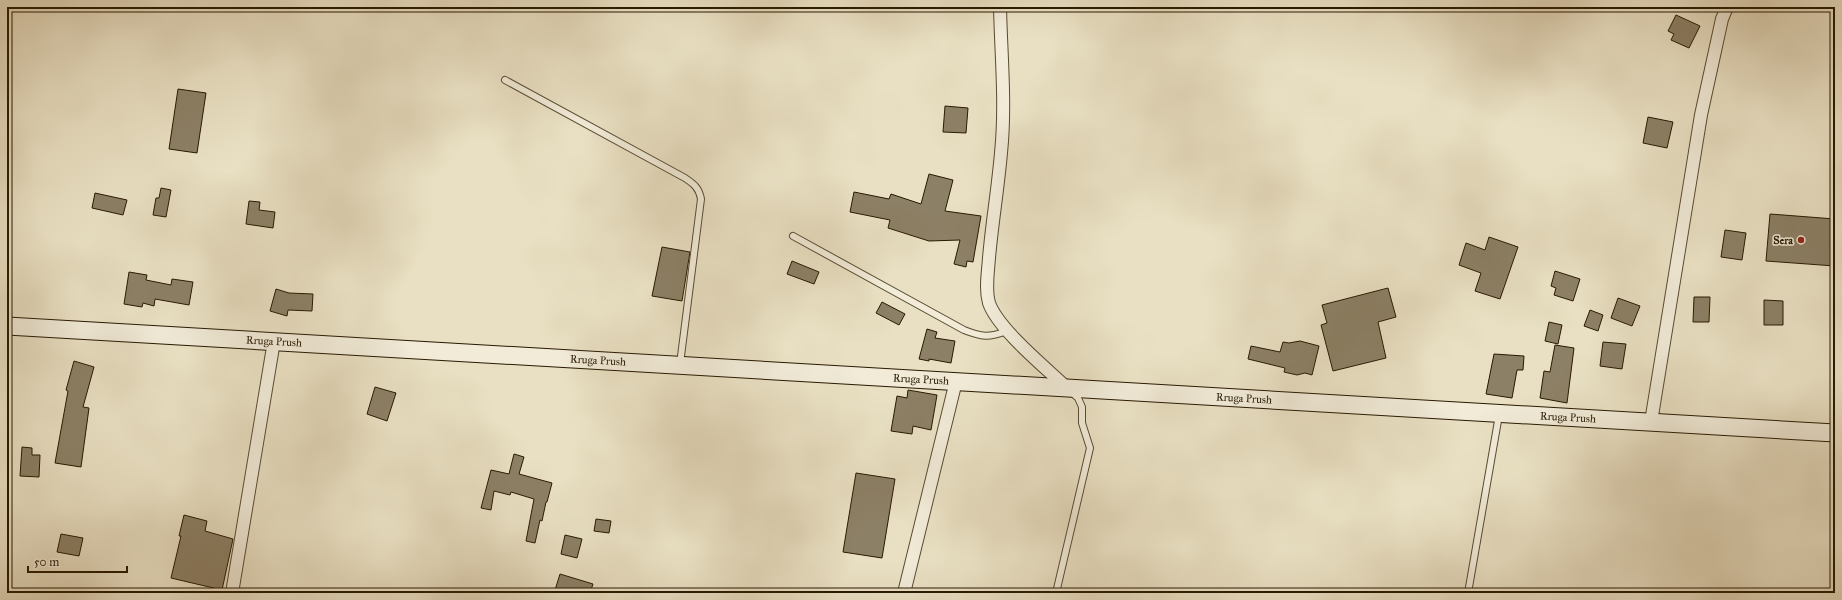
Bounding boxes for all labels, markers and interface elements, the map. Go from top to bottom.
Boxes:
place label: Sera [1773,234,1793,247]
marker: Sera [1796,235,1806,245]
street label: Rruga Prush [246,334,302,349]
street label: Rruga Prush [570,353,626,368]
street label: Rruga Prush [893,372,949,387]
street label: Rruga Prush [1216,391,1272,406]
street label: Rruga Prush [1540,410,1596,425]
scale bar [28,548,127,574]
text: 50 m [34,555,59,569]

